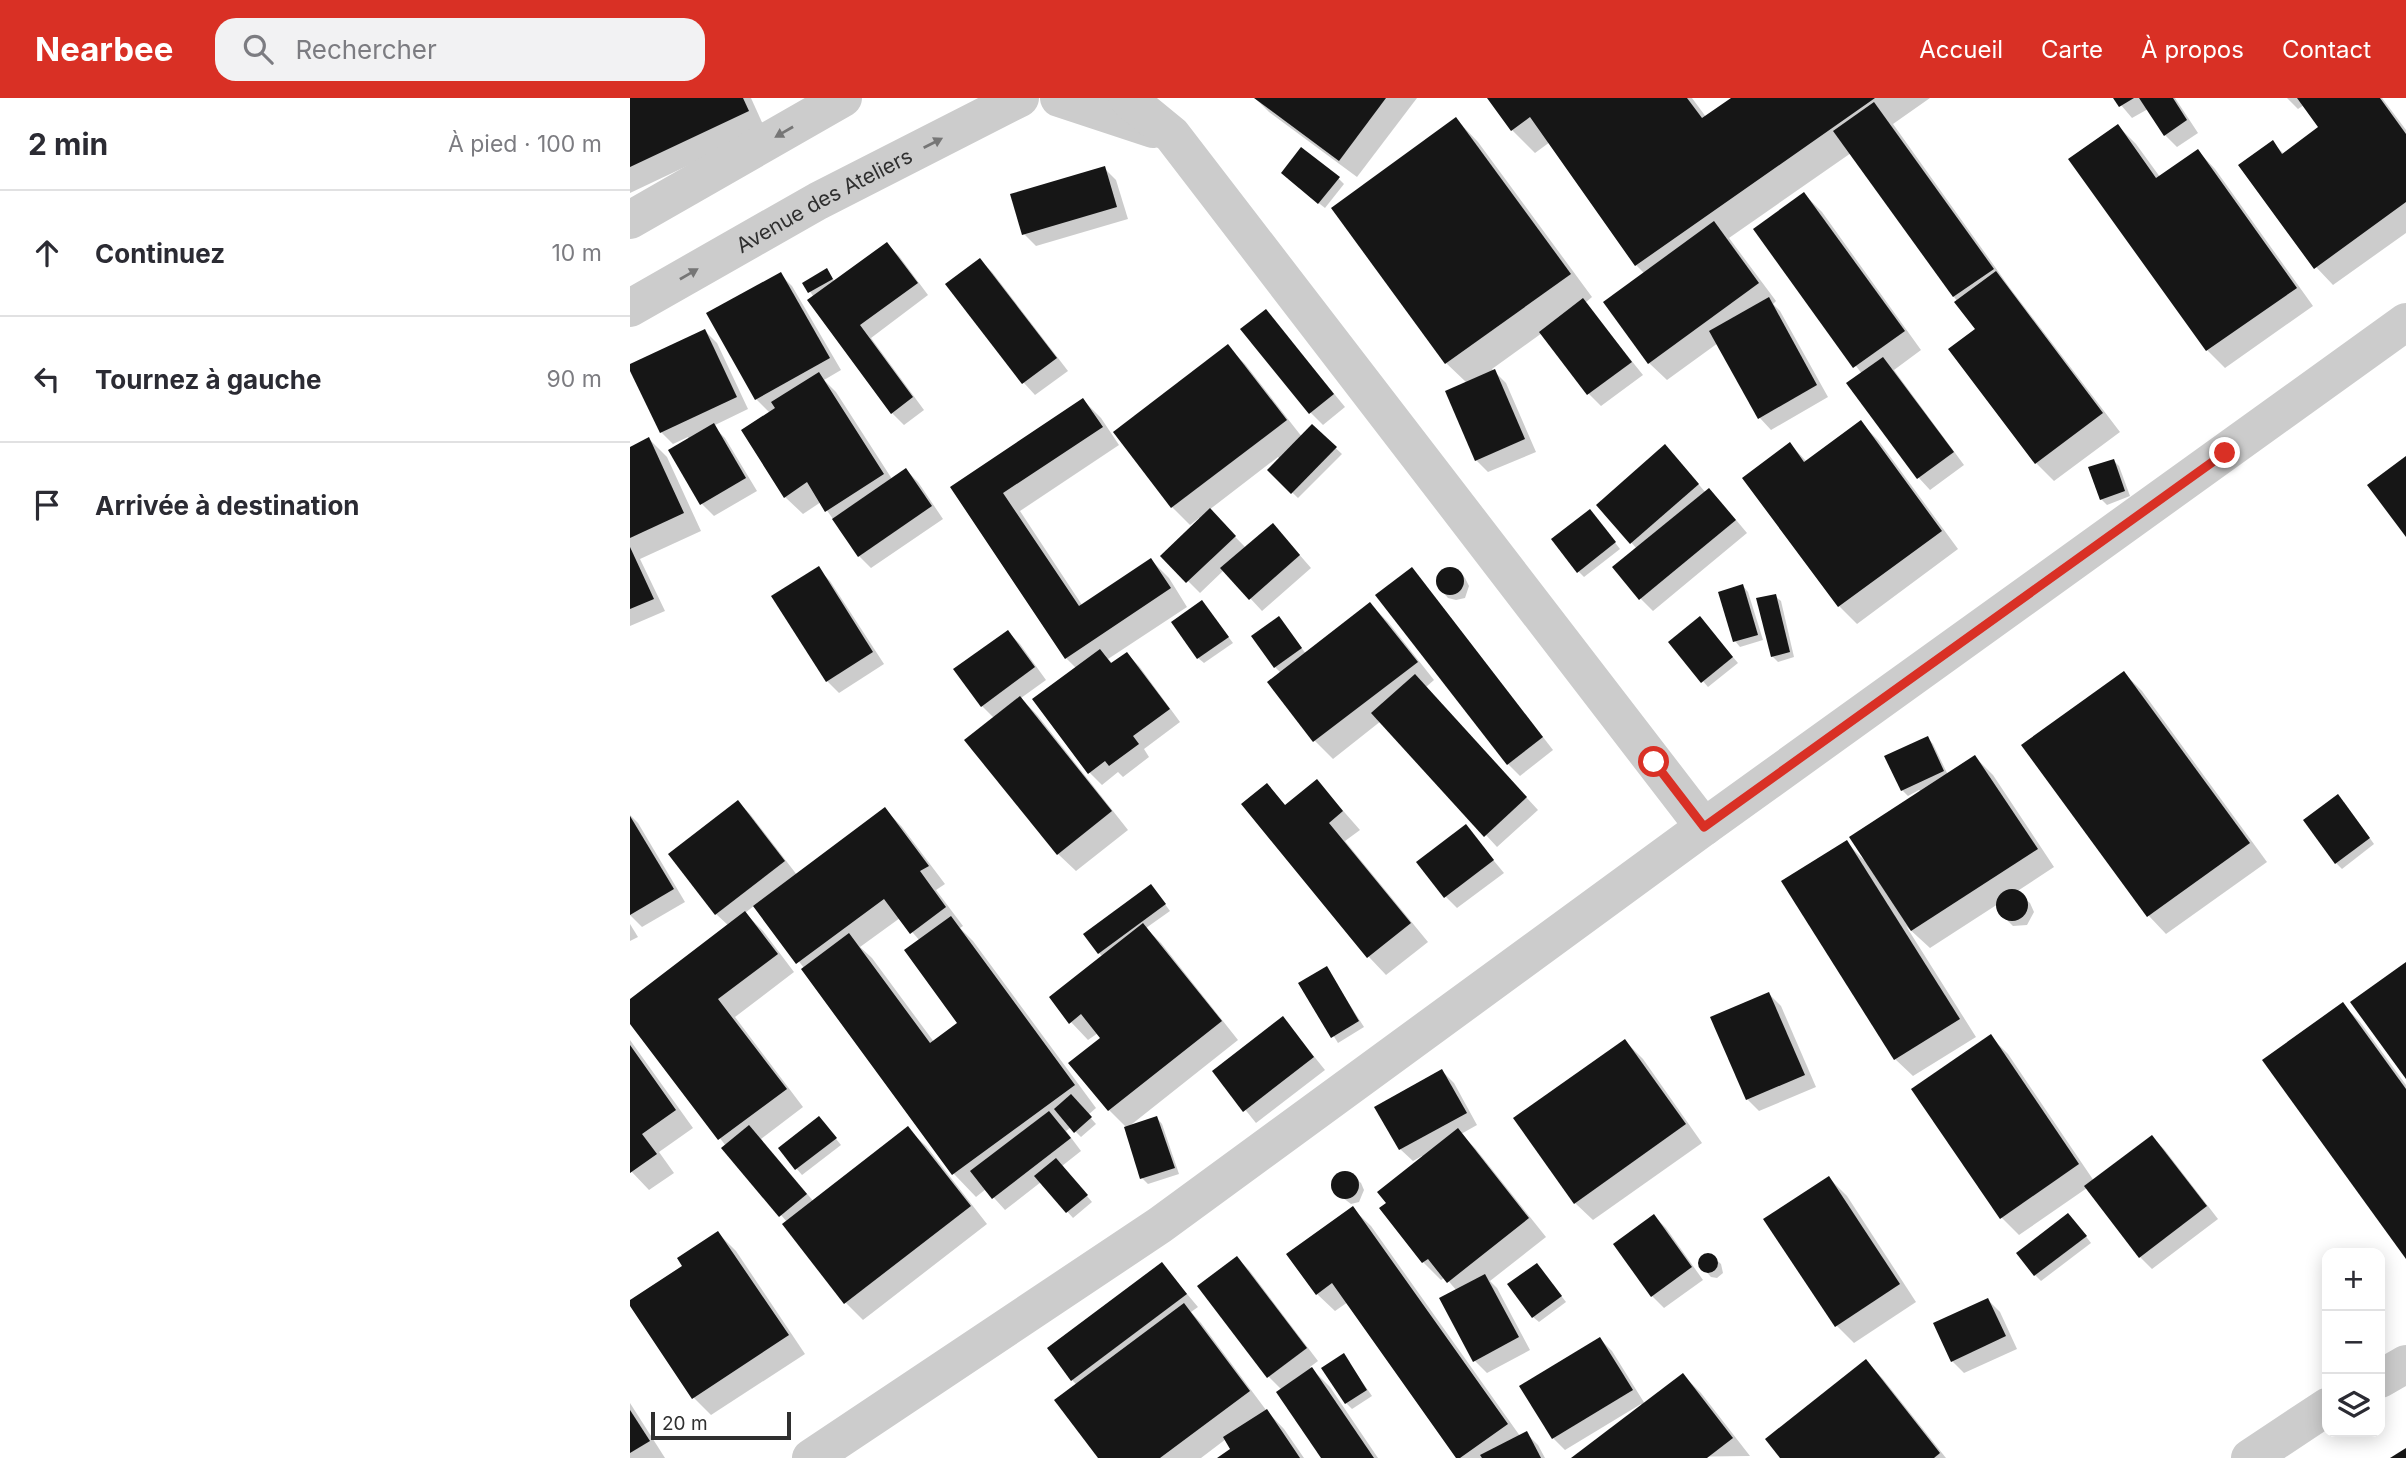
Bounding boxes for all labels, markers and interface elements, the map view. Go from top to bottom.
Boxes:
search box [215,18,705,81]
text: Nearbee [35,29,173,69]
icon: search [239,30,277,68]
text: Rechercher [295,34,437,65]
text: Accueil [1919,35,2003,64]
text: Carte [2041,35,2103,64]
text: À propos [2141,35,2244,64]
text: Contact [2282,35,2371,64]
text: 2 min [28,126,108,162]
one-way arrow [774,126,793,138]
text: À pied · 100 m [448,130,602,158]
one-way arrow [923,137,943,149]
street label: Avenue des Ateliers [731,143,916,258]
icon: ahead [28,234,66,272]
text: Continuez [95,238,225,269]
text: 10 m [552,239,602,267]
one-way arrow [680,268,699,280]
icon: left [28,360,66,398]
text: Tournez à gauche [95,364,321,395]
text: 90 m [547,365,602,393]
route end [2209,437,2240,468]
icon: arrive [28,486,66,524]
text: Arrivée à destination [95,490,360,521]
route start [1638,746,1669,777]
map controls [2322,1248,2385,1437]
button: + [2322,1248,2385,1311]
button: − [2322,1311,2385,1374]
button: layers [2322,1374,2385,1437]
scale bar [651,1409,791,1441]
text: 20 m [662,1412,708,1435]

